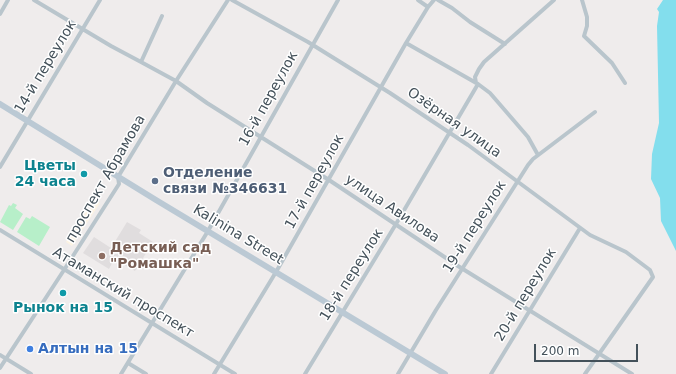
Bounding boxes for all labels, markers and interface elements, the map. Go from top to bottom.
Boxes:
street label: 14-й переулок [12,17,80,117]
street label: 16-й переулок [236,49,302,149]
street label: Озёрная улица [404,84,504,162]
street label: проспект Абрамова [63,112,149,246]
street label: 17-й переулок [282,132,348,232]
place label: Цветы 24 часа [15,158,76,190]
place label: Отделение связи №346631 [163,165,287,198]
marker: Цветы 24 часа [79,169,89,179]
street label: улица Авилова [342,171,442,247]
marker: Отделение связи №346631 [150,176,160,186]
street label: 19-й переулок [440,178,510,276]
street label: Kalinina Street [190,201,286,269]
street label: 18-й переулок [317,226,387,324]
place label: Детский сад "Ромашка" [110,240,211,272]
street label: Атаманский проспект [49,244,197,342]
street label: 20-й переулок [492,245,560,345]
marker: Детский сад "Ромашка" [97,251,107,261]
marker: Рынок на 15 [58,288,68,298]
place label: Рынок на 15 [13,300,113,316]
scale bar [536,336,640,362]
place label: Алтын на 15 [38,341,138,357]
marker: Алтын на 15 [25,344,35,354]
text: 200 m [541,344,579,358]

